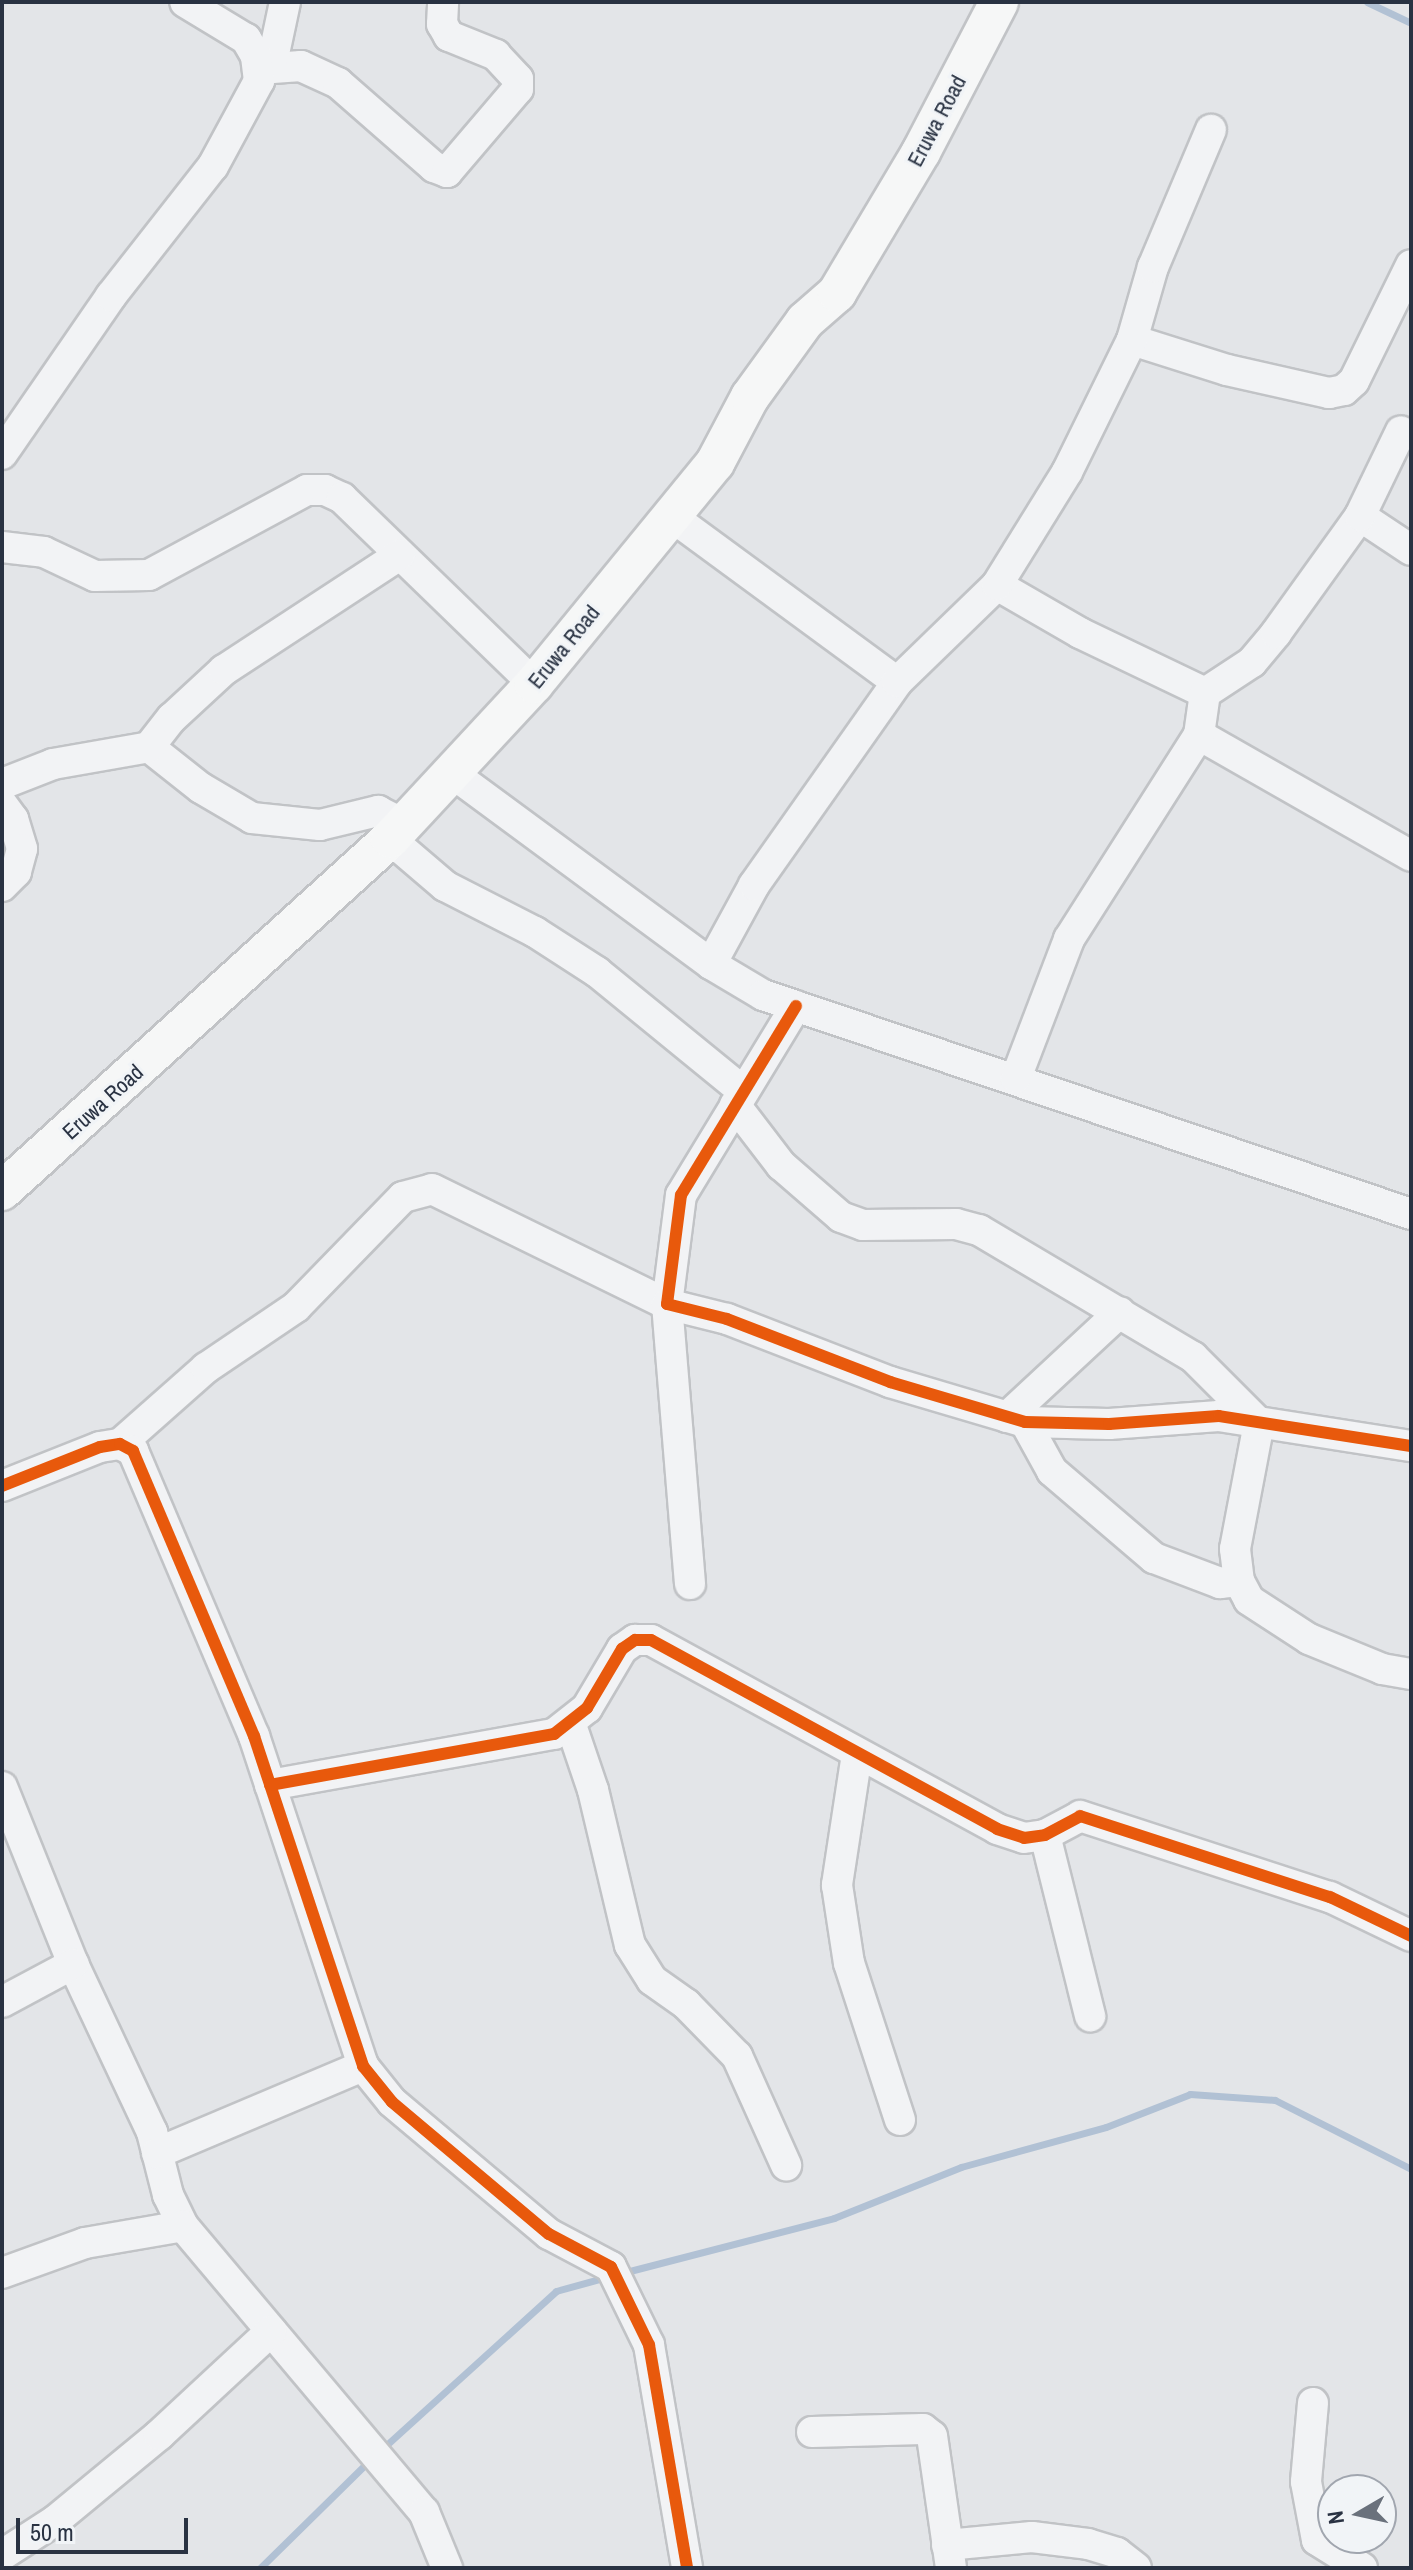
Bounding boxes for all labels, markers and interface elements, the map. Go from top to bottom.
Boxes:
street label: Eruwa Road [902,71,972,171]
street label: Eruwa Road [523,600,605,694]
street label: Eruwa Road [57,1059,149,1145]
north arrow [1317,2474,1397,2554]
scale bar [20,2502,192,2552]
text: N [1319,2509,1351,2526]
text: 50 m [30,2516,74,2548]

